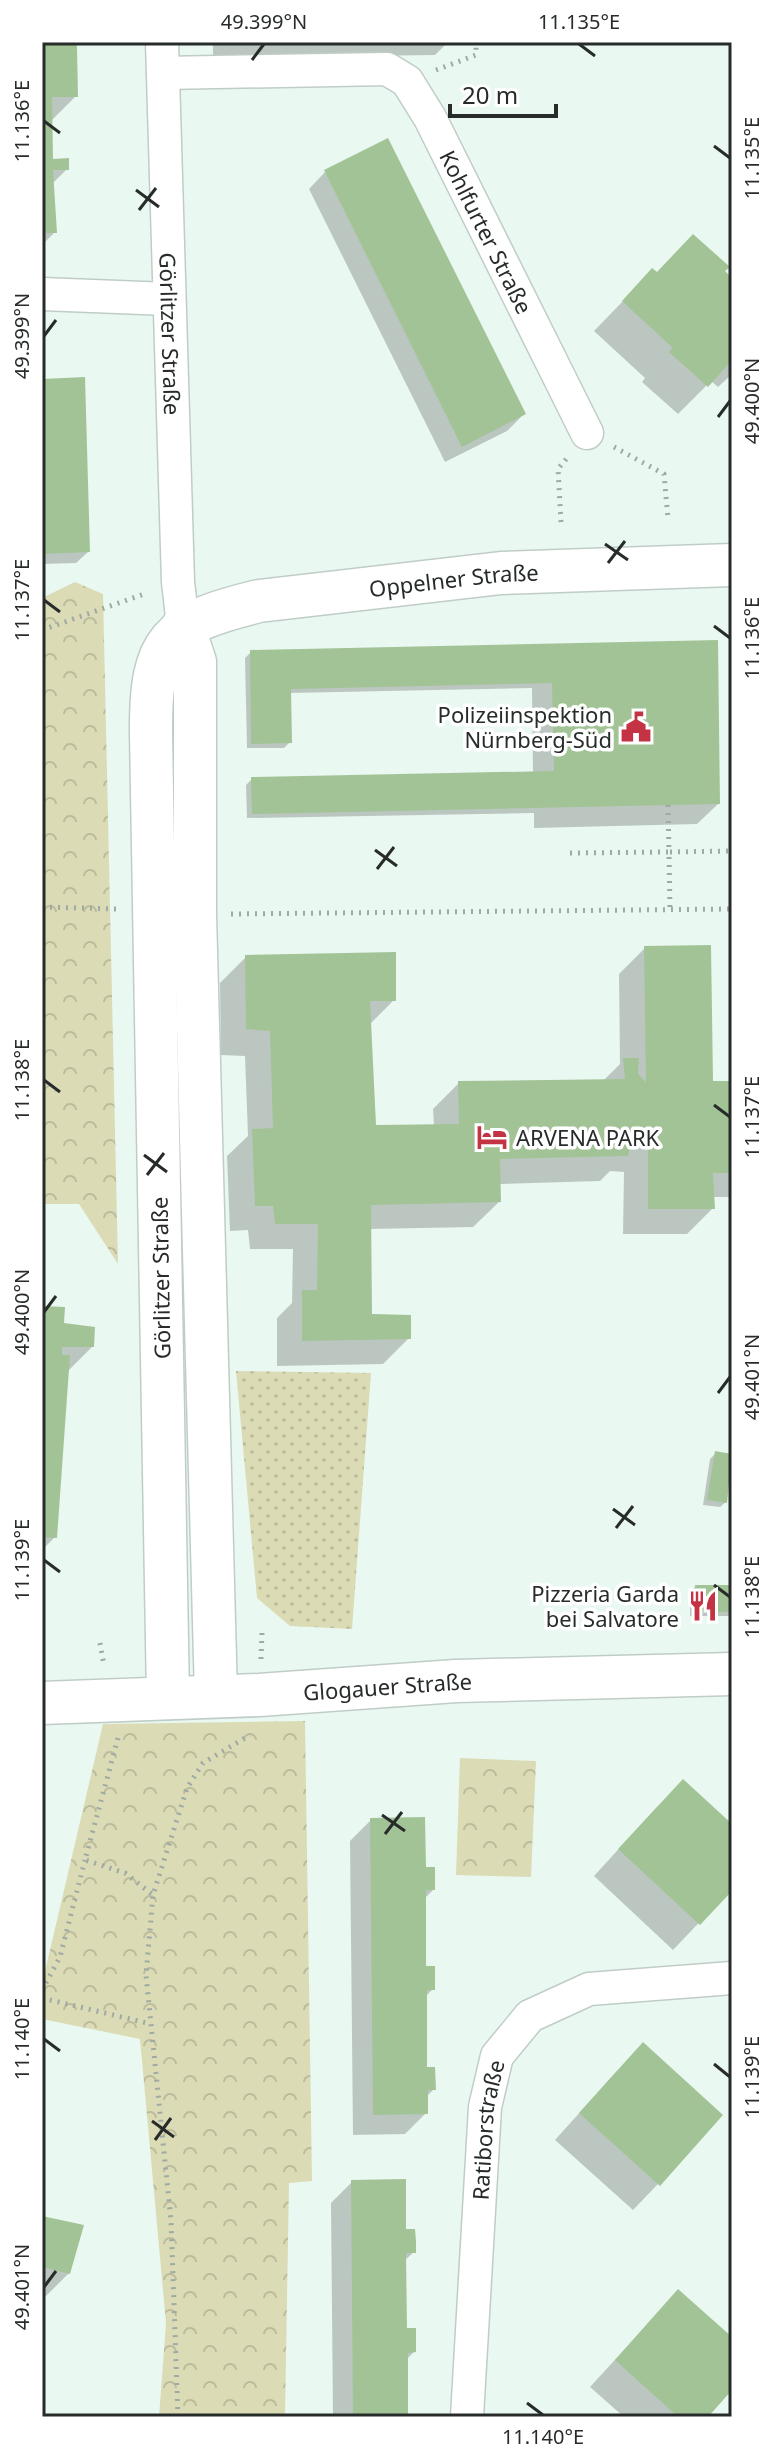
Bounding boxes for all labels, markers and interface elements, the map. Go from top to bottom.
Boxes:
text: 49.399°N [221,8,307,35]
text: 11.135°E [538,8,620,35]
scale bar [450,68,556,118]
text: 20 m [462,78,518,111]
text: 11.136°E [8,80,35,162]
text: 11.135°E [738,117,765,199]
street label: Kohlfurter Straße [433,145,540,319]
street label: Görlitzer Straße [153,252,188,416]
text: 49.399°N [8,293,35,379]
text: 49.400°N [738,358,765,444]
street label: Oppelner Straße [367,557,539,603]
text: 11.137°E [8,559,35,641]
text: 11.136°E [738,597,765,679]
place label: Polizeiinspektion Nürnberg-Süd [438,699,612,754]
public building icon: Polizeiinspektion Nürnberg-Süd [619,710,653,744]
text: 11.138°E [8,1039,35,1121]
text: 11.137°E [738,1076,765,1158]
hotel icon: ARVENA PARK [475,1120,509,1154]
place label: ARVENA PARK [516,1122,660,1152]
street label: Görlitzer Straße [144,1196,176,1360]
text: 49.400°N [8,1269,35,1355]
text: 49.401°N [738,1334,765,1420]
text: 11.139°E [8,1519,35,1601]
text: 11.138°E [738,1556,765,1638]
place label: Pizzeria Garda bei Salvatore [531,1578,679,1633]
restaurant icon: Pizzeria Garda bei Salvatore [686,1589,720,1623]
street label: Glogauer Straße [302,1666,472,1707]
text: 11.140°E [8,1998,35,2080]
text: 11.139°E [738,2036,765,2118]
street label: Ratiborstraße [465,2057,511,2201]
text: 49.401°N [8,2244,35,2330]
text: 11.140°E [502,2423,584,2450]

